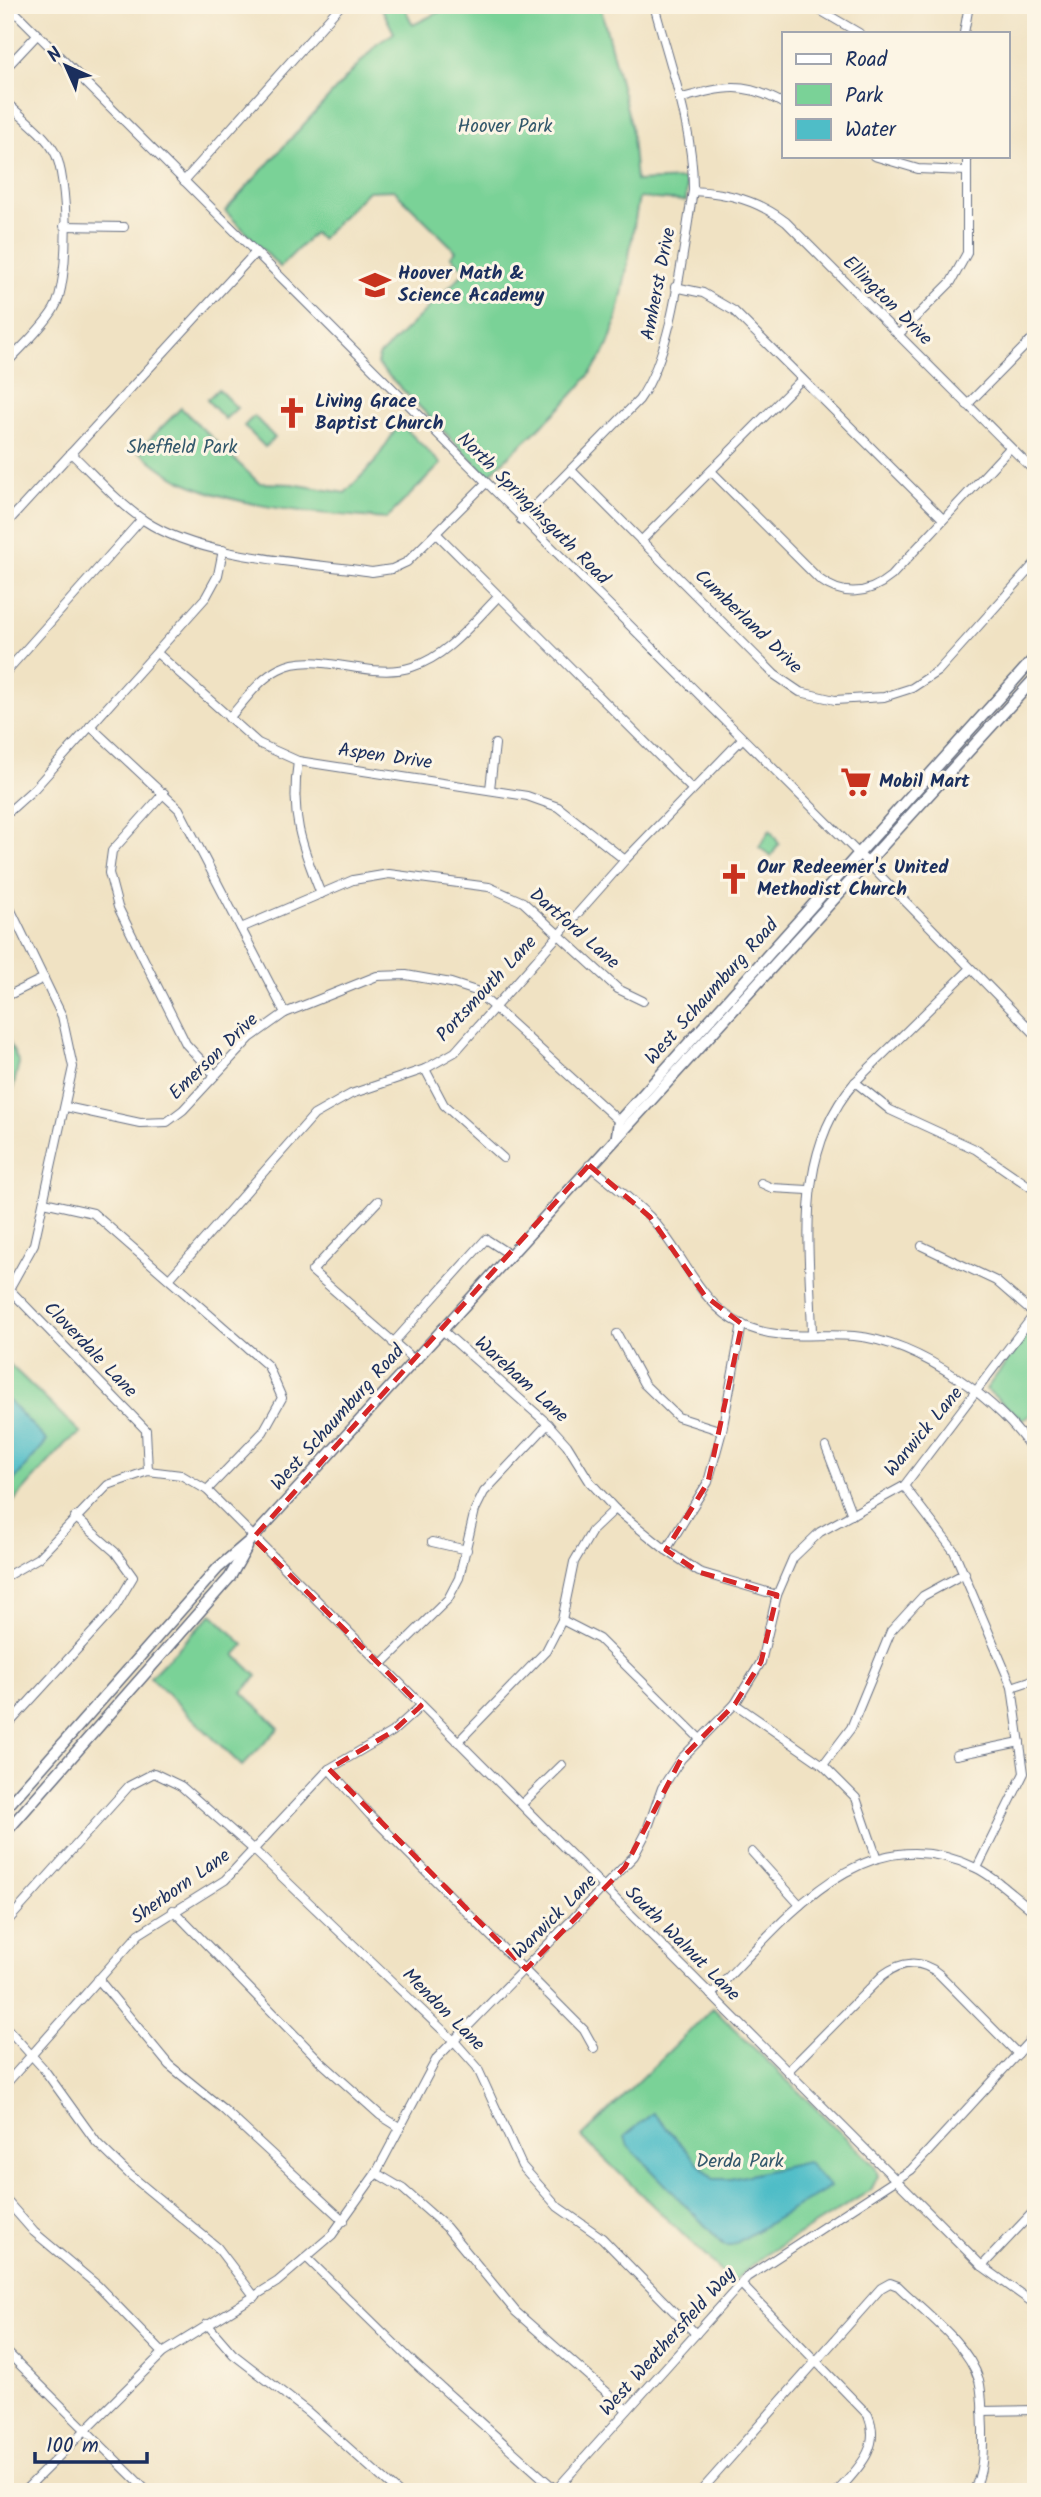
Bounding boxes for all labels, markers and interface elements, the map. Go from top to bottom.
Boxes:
north arrow [32,32,102,102]
legend [782,32,1010,158]
text: N [41,41,70,70]
text: Road [845,44,888,77]
text: Park [845,80,883,113]
park label: Hoover Park [458,112,553,142]
text: Water [845,114,897,147]
street label: Amherst Drive [633,225,685,343]
street label: Ellington Drive [835,249,939,353]
place label: Hoover Math & Science Academy [398,259,544,311]
school or university icon: Hoover Math & Science Academy [358,268,392,302]
place label: Living Grace Baptist Church [315,387,444,439]
church icon: Living Grace Baptist Church [275,396,309,430]
street label: North Springinsguth Road [449,425,617,593]
park label: Sheffield Park [127,433,237,463]
street label: Cumberland Drive [687,562,809,682]
street label: Aspen Drive [336,736,434,779]
supermarket icon: Mobil Mart [839,765,873,799]
place label: Mobil Mart [879,767,970,797]
place label: Our Redeemer's United Methodist Church [757,853,949,905]
church icon: Our Redeemer's United Methodist Church [717,862,751,896]
street label: Dartford Lane [522,881,626,977]
street label: West Schaumburg Road [638,912,787,1072]
street label: Portsmouth Lane [429,928,545,1049]
street label: Emerson Drive [162,1006,266,1108]
street label: Cloverdale Lane [36,1295,144,1406]
street label: Wareham Lane [467,1329,575,1431]
street label: West Schaumburg Road [264,1338,413,1498]
street label: Warwick Lane [877,1380,971,1484]
street label: Sherborn Lane [125,1841,237,1932]
street label: Warwick Lane [505,1867,605,1967]
street label: South Walnut Lane [617,1879,747,2009]
street label: Mendon Lane [394,1961,492,2059]
park label: Derda Park [696,2147,784,2177]
street label: West Weathersfield Way [593,2260,744,2423]
scale bar [35,2420,147,2464]
text: 100 m [46,2430,99,2463]

